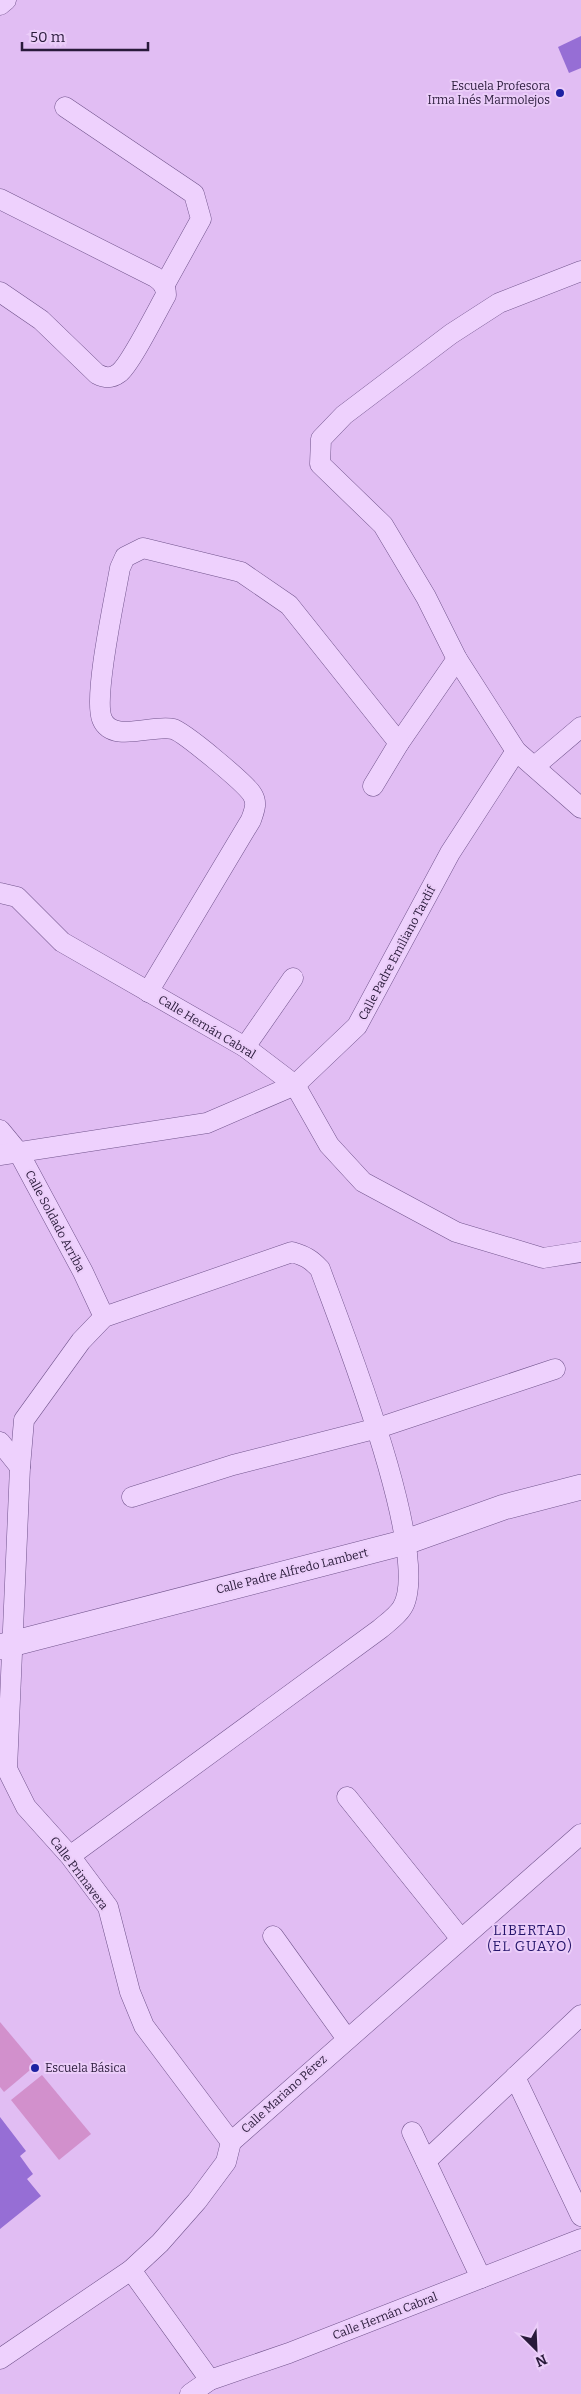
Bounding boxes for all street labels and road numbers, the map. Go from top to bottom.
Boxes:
street label: Calle Padre Emiliano Tardif [356,883,439,1022]
street label: Calle Hernán Cabral [156,992,259,1062]
street label: Calle Soldado Arriba [22,1168,88,1275]
street label: Calle Padre Alfredo Lambert [215,1545,370,1597]
street label: Calle Primavera [47,1834,111,1913]
street label: Calle Mariano Pérez [238,2052,330,2136]
street label: Calle Hernán Cabral [331,2289,440,2342]

